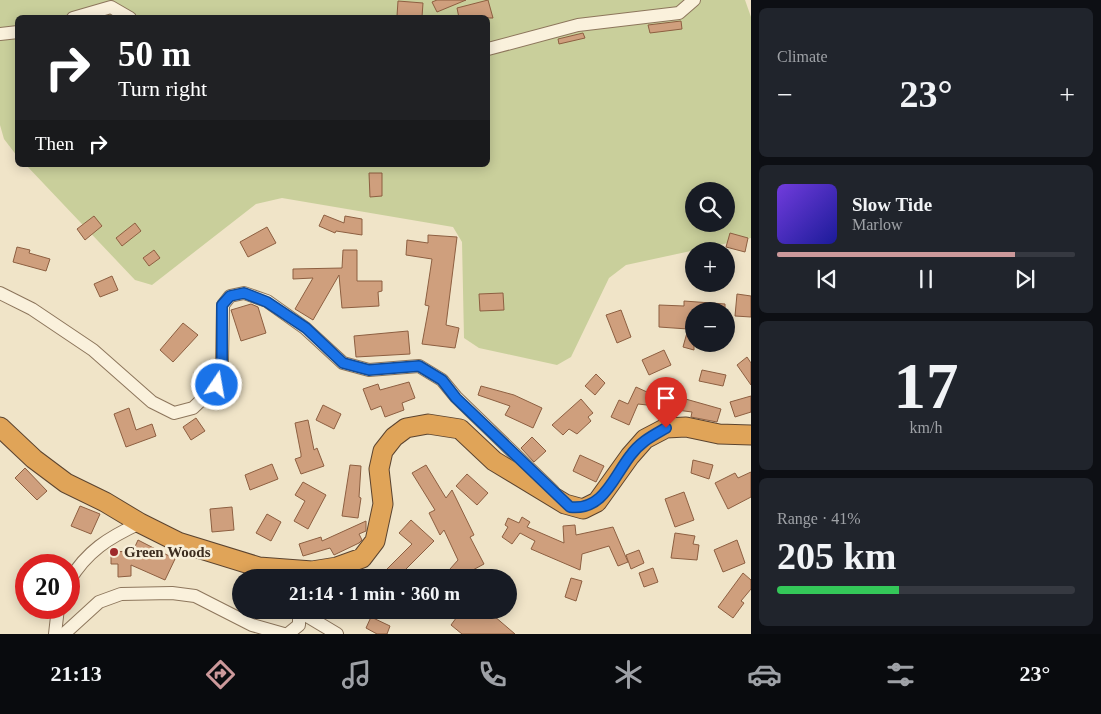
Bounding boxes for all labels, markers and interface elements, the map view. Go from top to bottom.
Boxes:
icon: right [35,35,100,100]
text: 50 m [118,35,191,74]
text: Climate [777,48,828,65]
text: 23° [899,73,953,115]
text: Turn right [118,76,207,101]
text: − [777,79,793,110]
text: + [1059,79,1075,110]
icon: right [84,130,112,158]
text: Then [35,133,74,154]
map controls [685,182,735,352]
button: search [685,182,735,232]
text: Slow Tide [852,194,932,215]
text: Marlow [852,216,903,233]
button: + [685,242,735,292]
icon: previous [813,265,841,293]
icon: pause [912,265,940,293]
icon: next [1011,265,1039,293]
button: − [685,302,735,352]
text: 17 [894,350,959,422]
position arrow [190,358,242,410]
pin [645,377,687,428]
icon: arrive [652,384,680,412]
text: km/h [910,419,942,436]
text: Range · 41% [777,510,861,527]
text: 205 km [777,535,896,577]
place label: Green Woods [124,544,211,560]
marker: Green Woods [108,546,120,558]
speed limit sign: 20 [15,554,80,619]
text: 21:14 · 1 min · 360 m [289,583,460,604]
icon: directions [203,657,238,692]
icon: music [339,657,374,692]
icon: phone [475,657,510,692]
icon: climate [611,657,646,692]
icon: car [747,657,782,692]
icon: filters [883,657,918,692]
text: 21:13 [51,661,102,686]
text: 23° [1020,661,1050,686]

